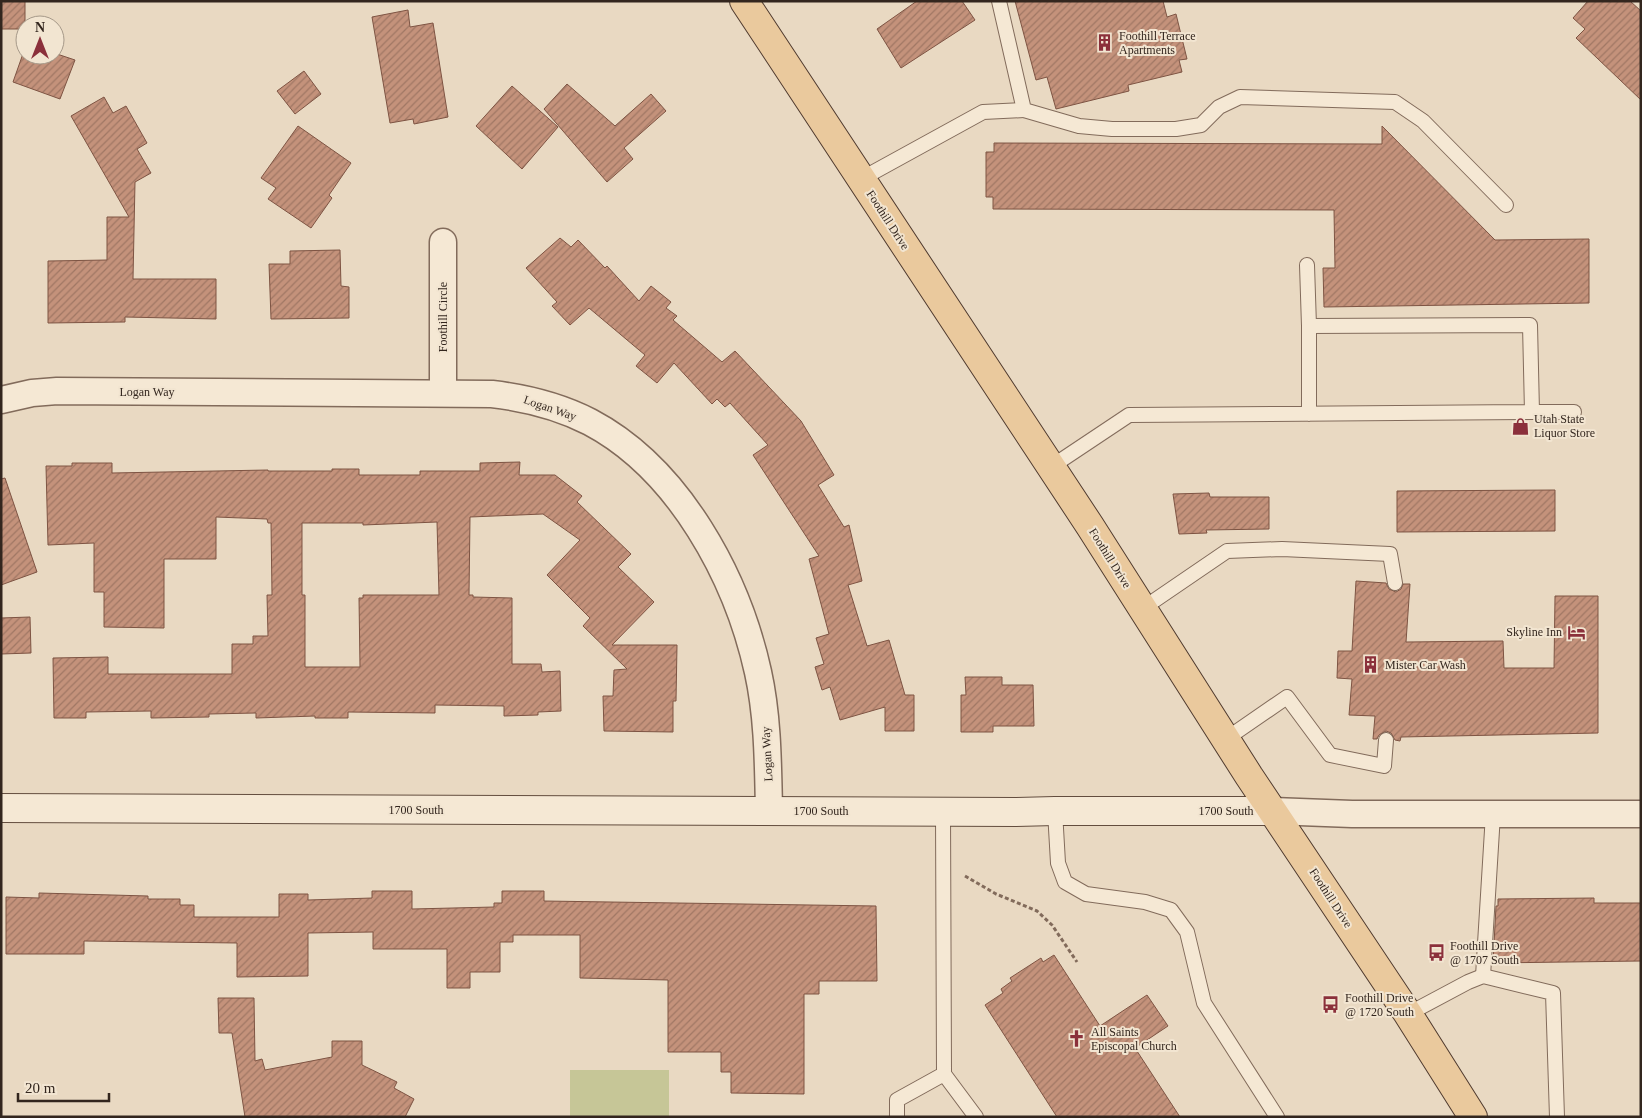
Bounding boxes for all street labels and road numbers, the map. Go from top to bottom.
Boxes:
street label: Foothill Drive [864,188,912,252]
street label: Foothill Circle [436,282,450,352]
street label: Logan Way [119,385,175,399]
street label: Logan Way [522,392,578,424]
street label: Foothill Drive [1086,525,1134,591]
street label: Logan Way [759,726,775,782]
street label: 1700 South [388,803,444,817]
street label: 1700 South [793,804,849,818]
street label: 1700 South [1198,804,1254,818]
street label: Foothill Drive [1307,866,1355,930]

